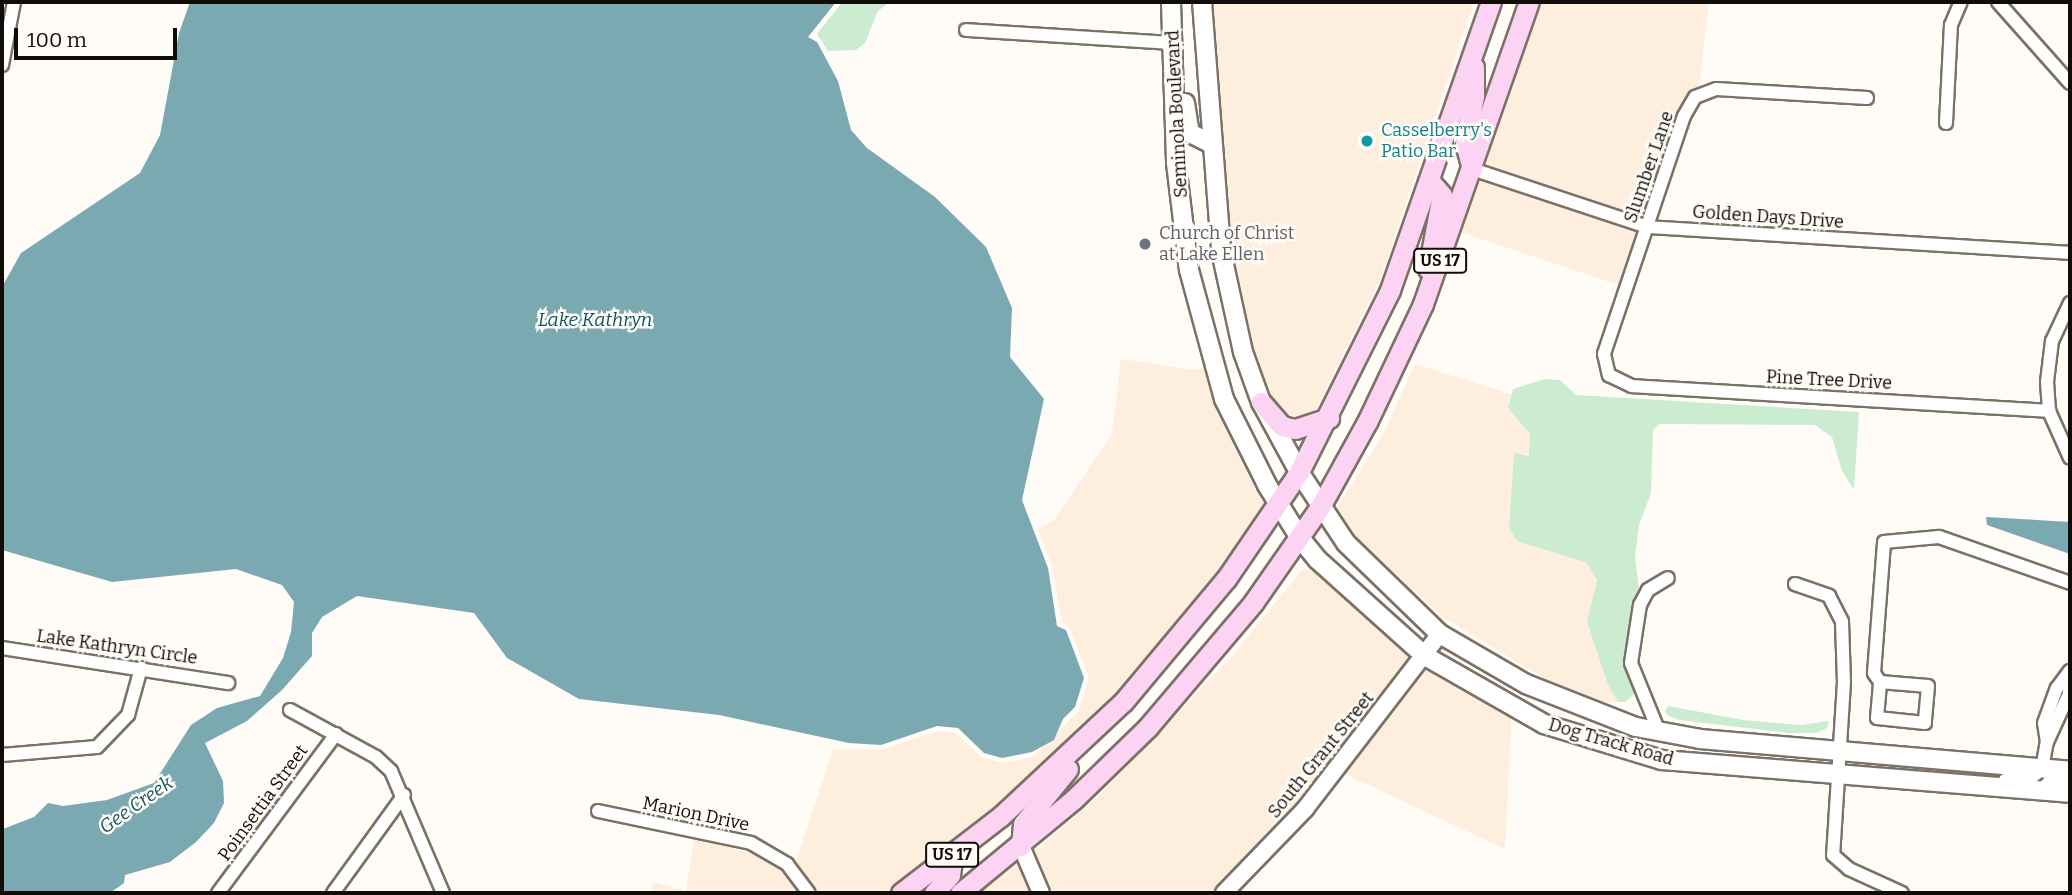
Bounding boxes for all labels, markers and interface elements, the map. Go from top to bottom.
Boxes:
scale bar [18,14,180,58]
text: 100 m [27,27,87,53]
street label: Seminola Boulevard [1162,30,1192,198]
street label: Slumber Lane [1620,108,1678,226]
place label: Casselberry's Patio Bar [1381,120,1492,162]
marker: Casselberry's Patio Bar [1359,133,1375,149]
street label: Golden Days Drive [1692,201,1844,233]
place label: Church of Christ at Lake Ellen [1159,223,1294,266]
marker: Church of Christ at Lake Ellen [1137,236,1153,252]
road number: US 17 [1412,248,1468,274]
water label: Lake Kathryn [538,309,652,331]
street label: Pine Tree Drive [1765,366,1893,394]
street label: Lake Kathryn Circle [35,625,199,669]
street label: South Grant Street [1264,688,1378,822]
street label: Dog Track Road [1546,714,1676,770]
street label: Poinsettia Street [214,741,312,865]
water label: Gee Creek [95,771,177,839]
street label: Marion Drive [641,792,751,836]
road number: US 17 [924,842,980,868]

